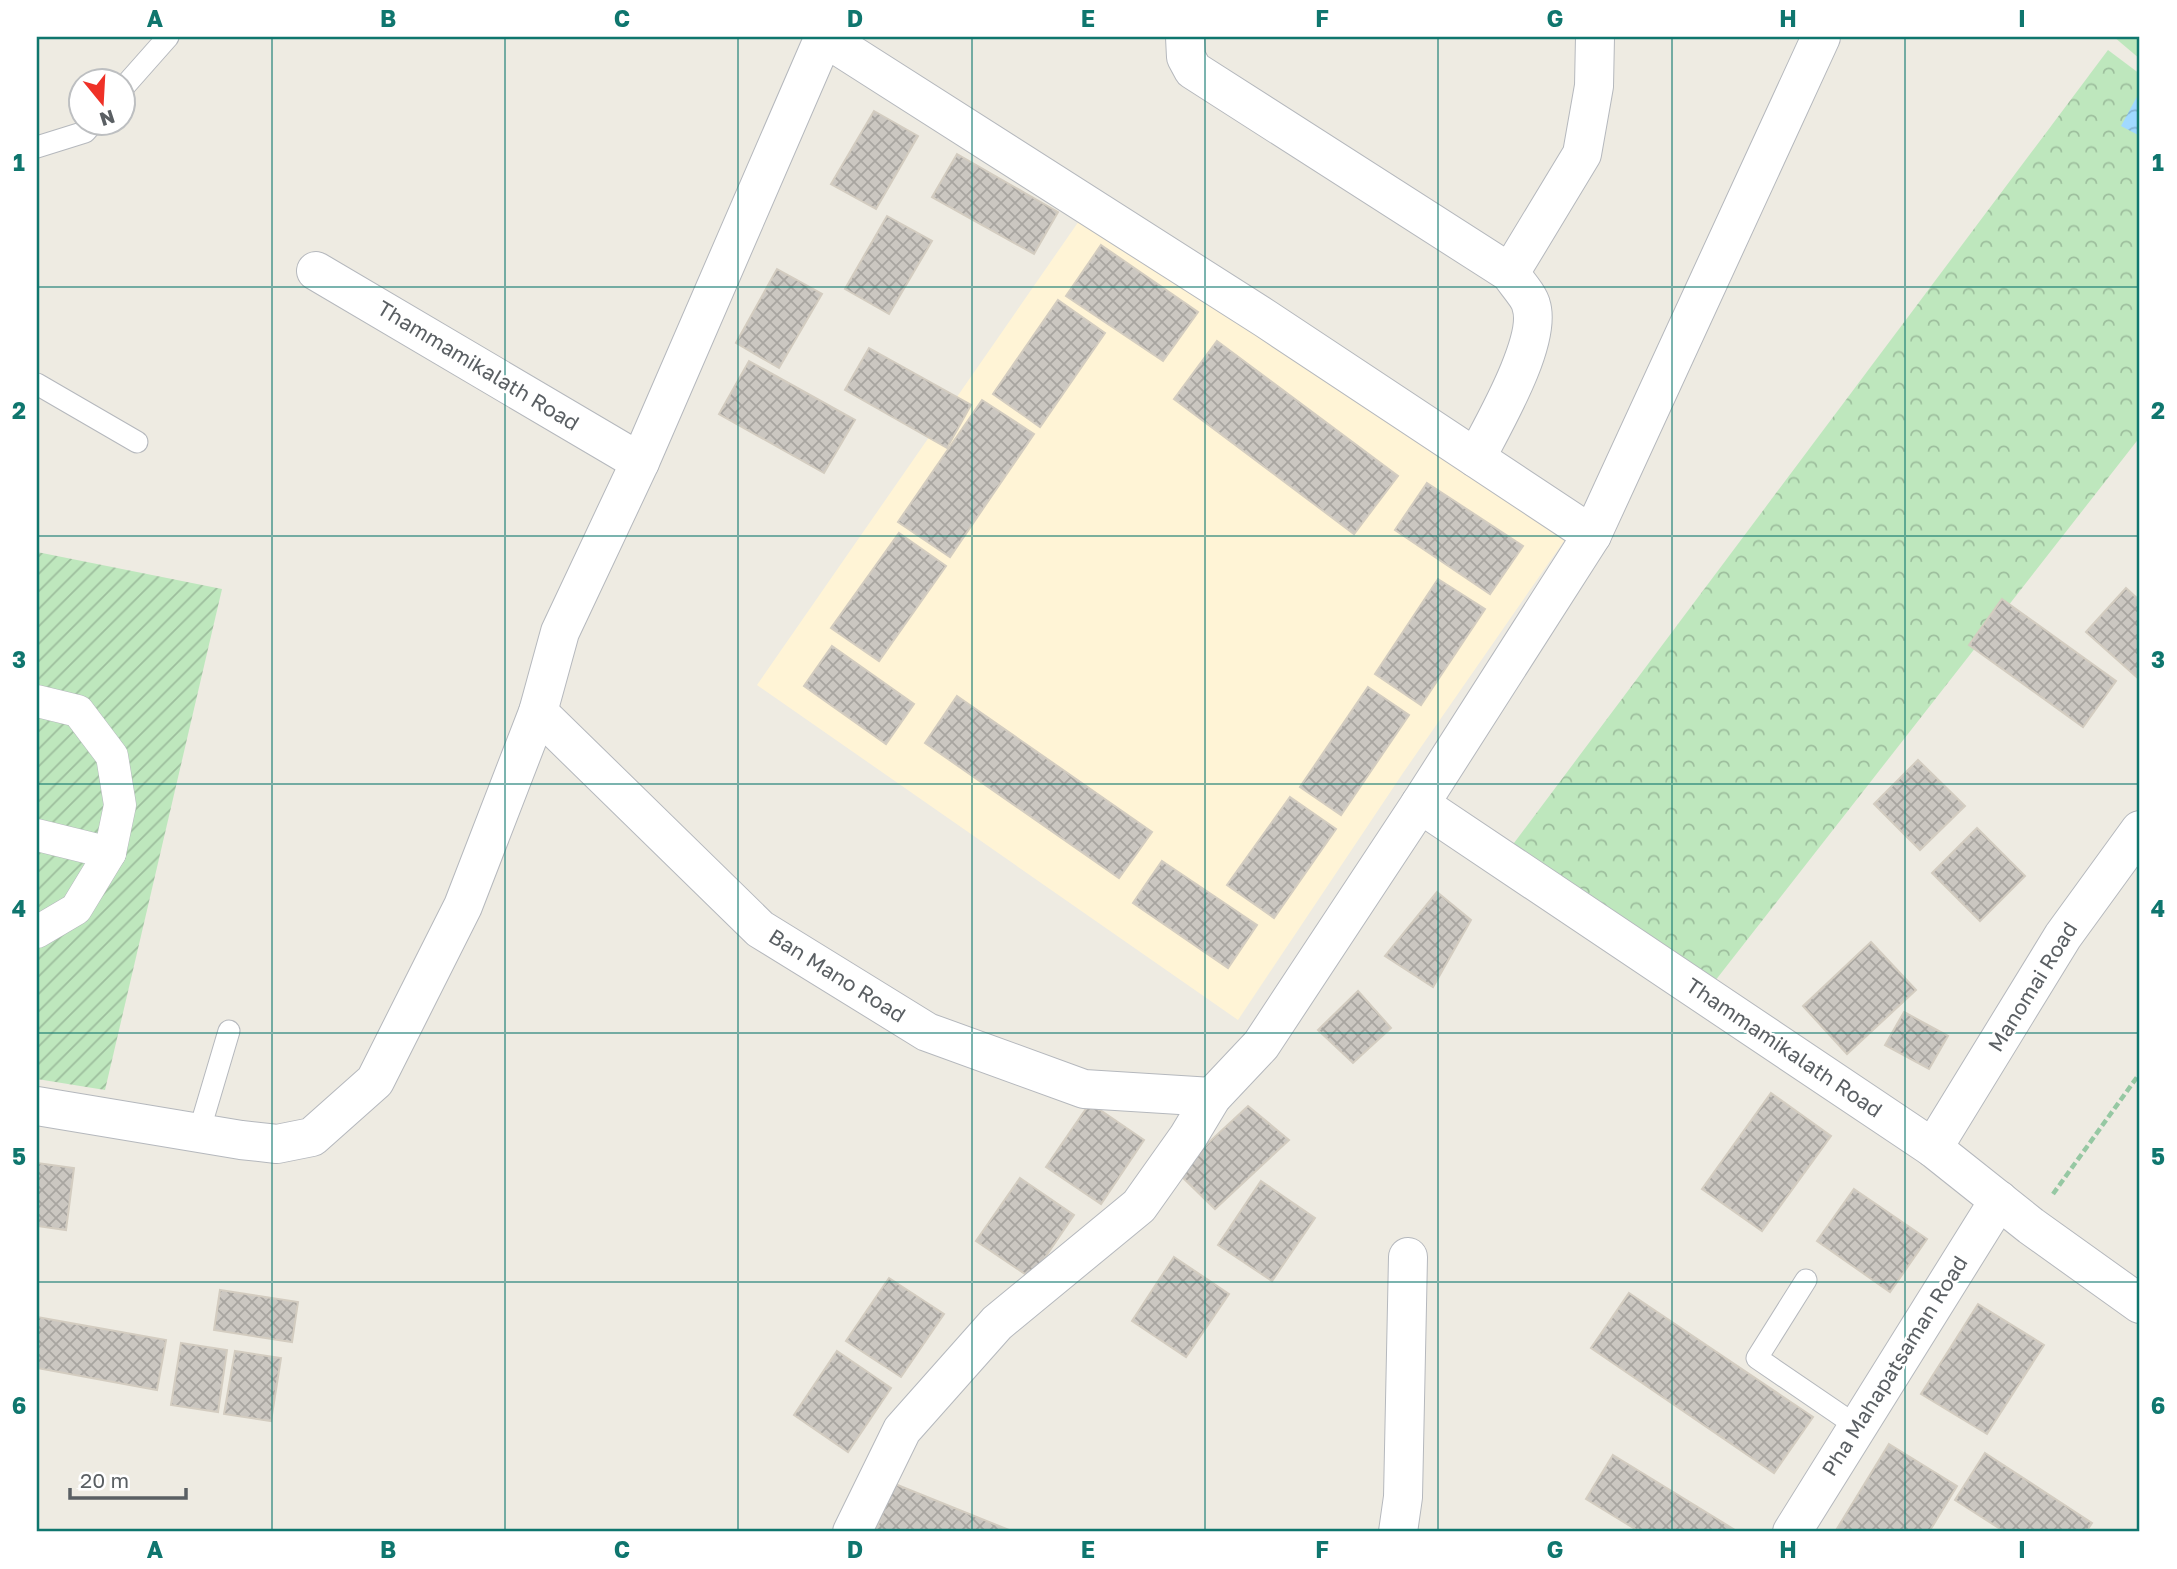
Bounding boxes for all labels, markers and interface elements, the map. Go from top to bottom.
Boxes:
text: A [147,4,164,32]
text: B [380,4,396,32]
text: C [614,4,630,32]
text: D [847,4,863,32]
text: E [1081,4,1095,32]
text: F [1315,4,1329,32]
text: G [1547,4,1563,32]
text: H [1779,4,1797,32]
text: I [2018,4,2026,32]
north arrow [66,66,136,136]
text: N [97,105,118,132]
text: 1 [13,148,25,176]
text: 1 [2152,148,2164,176]
street label: Thammamikalath Road [373,295,584,436]
text: 2 [12,396,26,424]
text: 2 [2151,396,2165,424]
text: 3 [12,645,26,673]
text: 3 [2151,645,2165,673]
text: 4 [12,894,26,922]
text: 4 [2151,894,2165,922]
street label: Manomai Road [1982,917,2082,1056]
street label: Ban Mano Road [764,923,911,1028]
street label: Thammamikalath Road [1682,972,1888,1123]
text: 5 [12,1142,26,1170]
text: 5 [2151,1142,2165,1170]
street label: Pha Mahapatsaman Road [1816,1251,1973,1480]
text: 6 [12,1391,26,1419]
text: 6 [2151,1391,2165,1419]
scale bar [70,1457,186,1501]
text: 20 m [80,1467,129,1493]
text: A [147,1535,164,1563]
text: B [380,1535,396,1563]
text: C [614,1535,630,1563]
text: D [847,1535,863,1563]
text: E [1081,1535,1095,1563]
text: F [1315,1535,1329,1563]
text: G [1547,1535,1563,1563]
text: H [1779,1535,1797,1563]
text: I [2018,1535,2026,1563]

